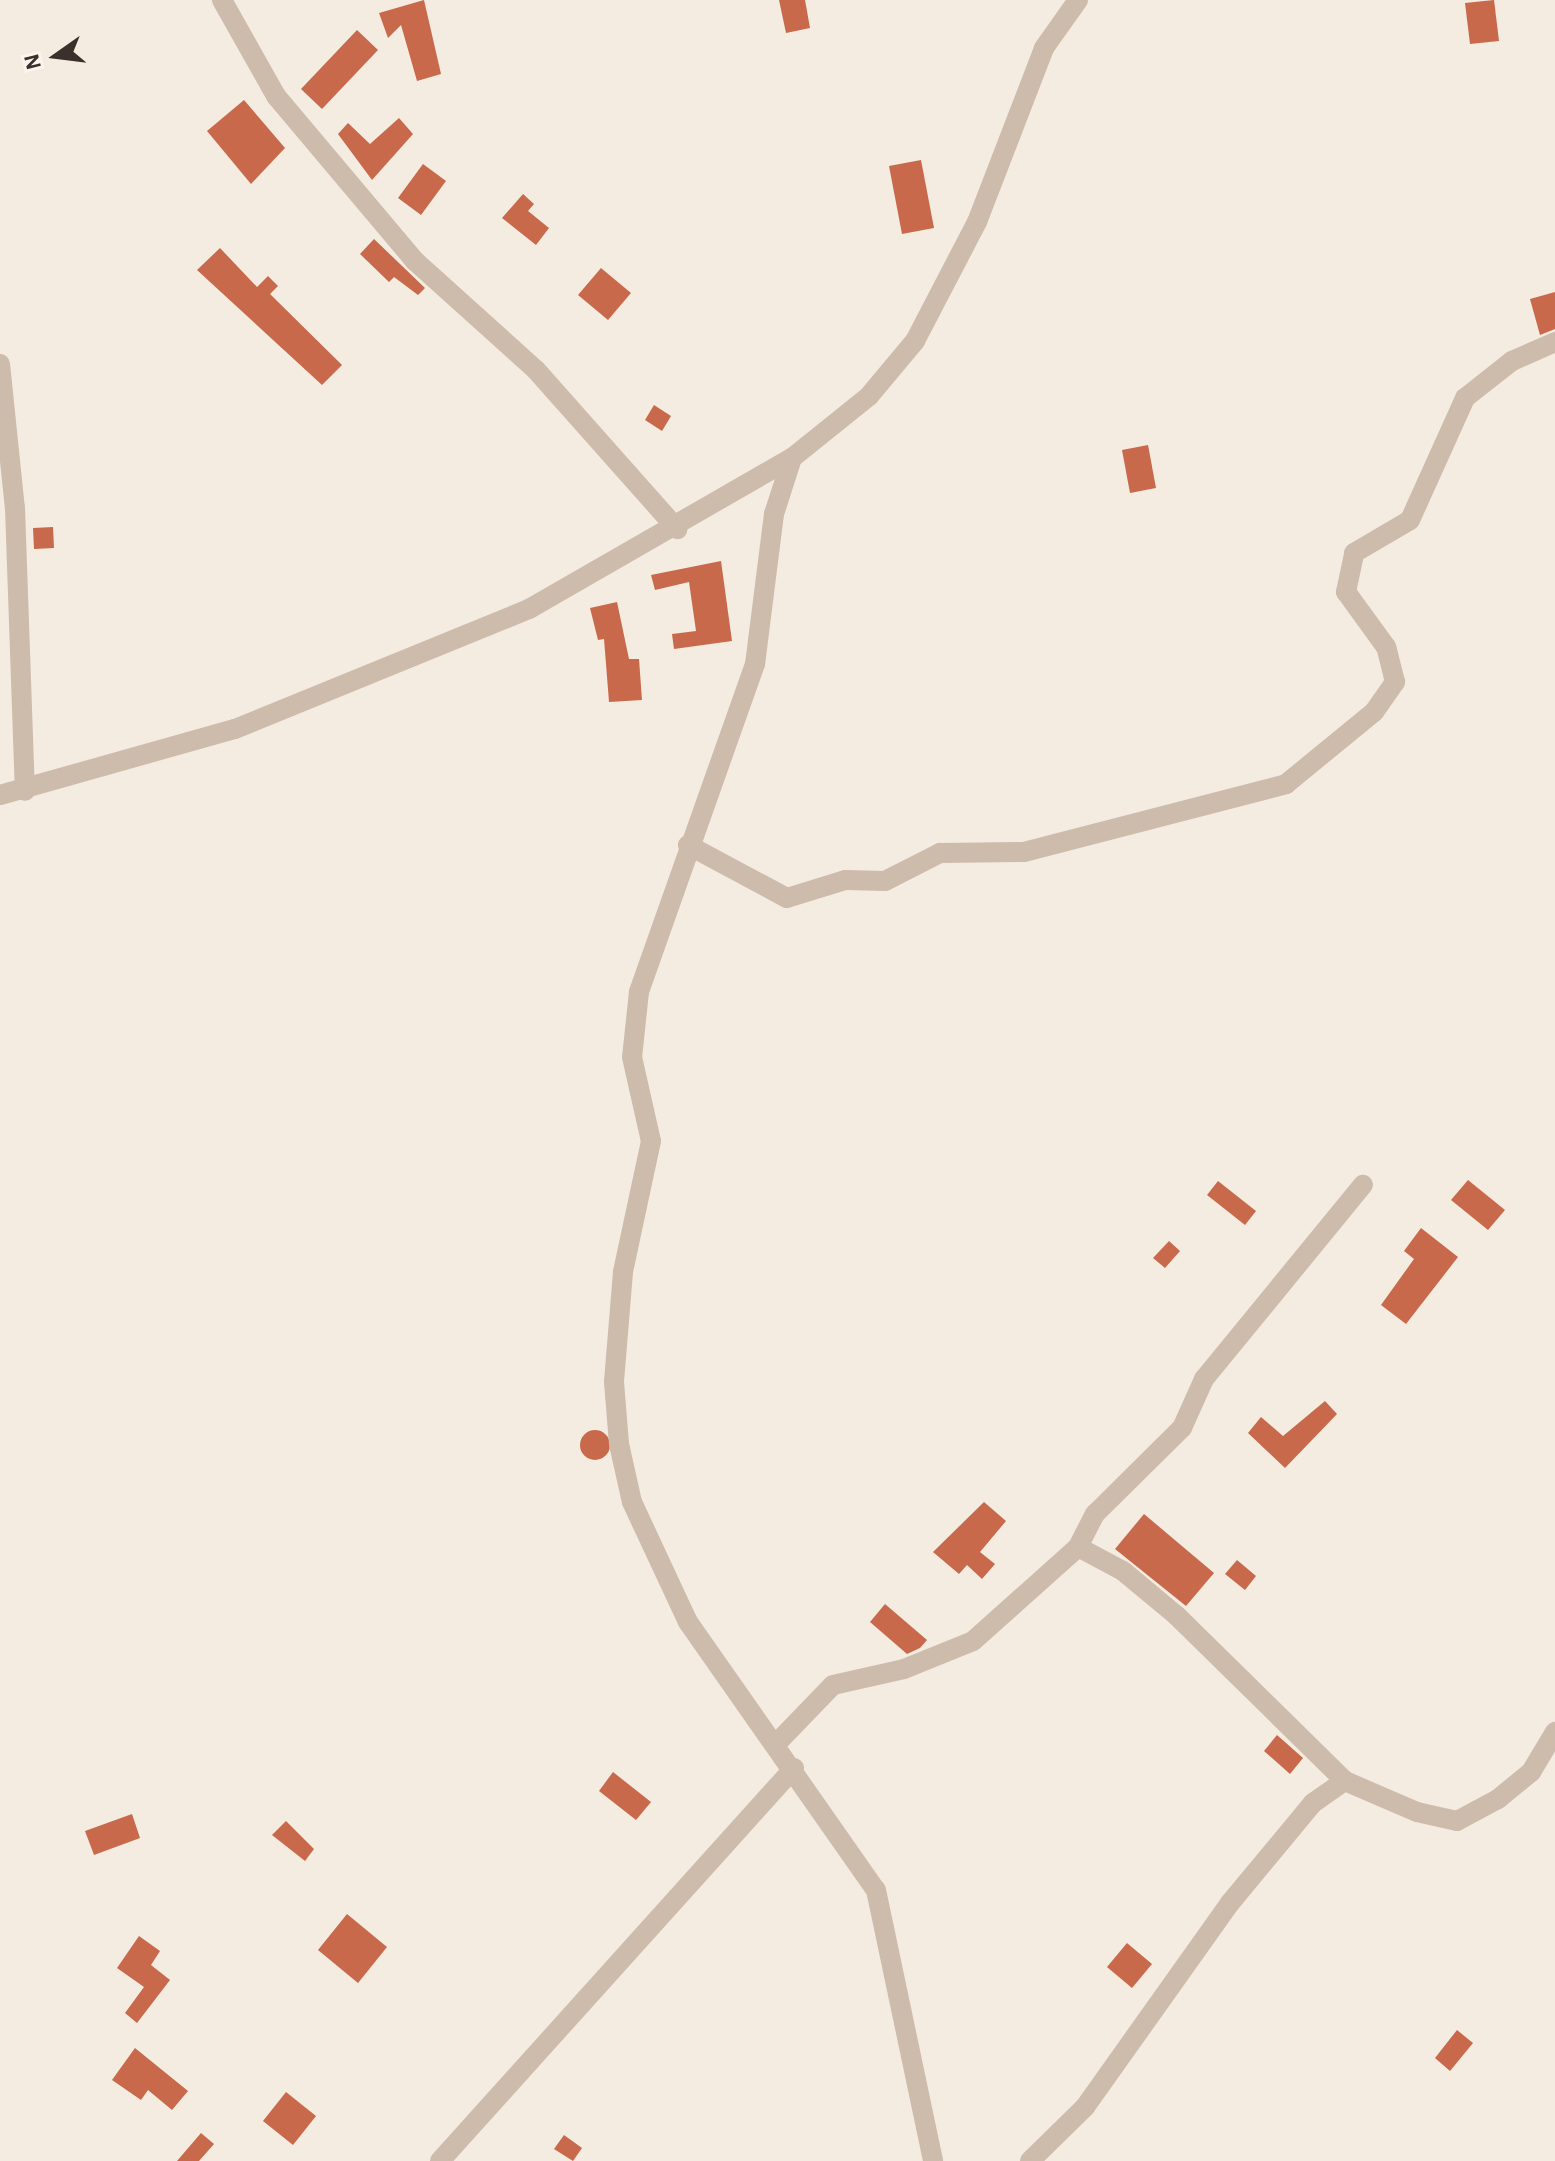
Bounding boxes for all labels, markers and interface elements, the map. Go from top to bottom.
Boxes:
north arrow [16,16,96,96]
text: N [20,52,45,72]

